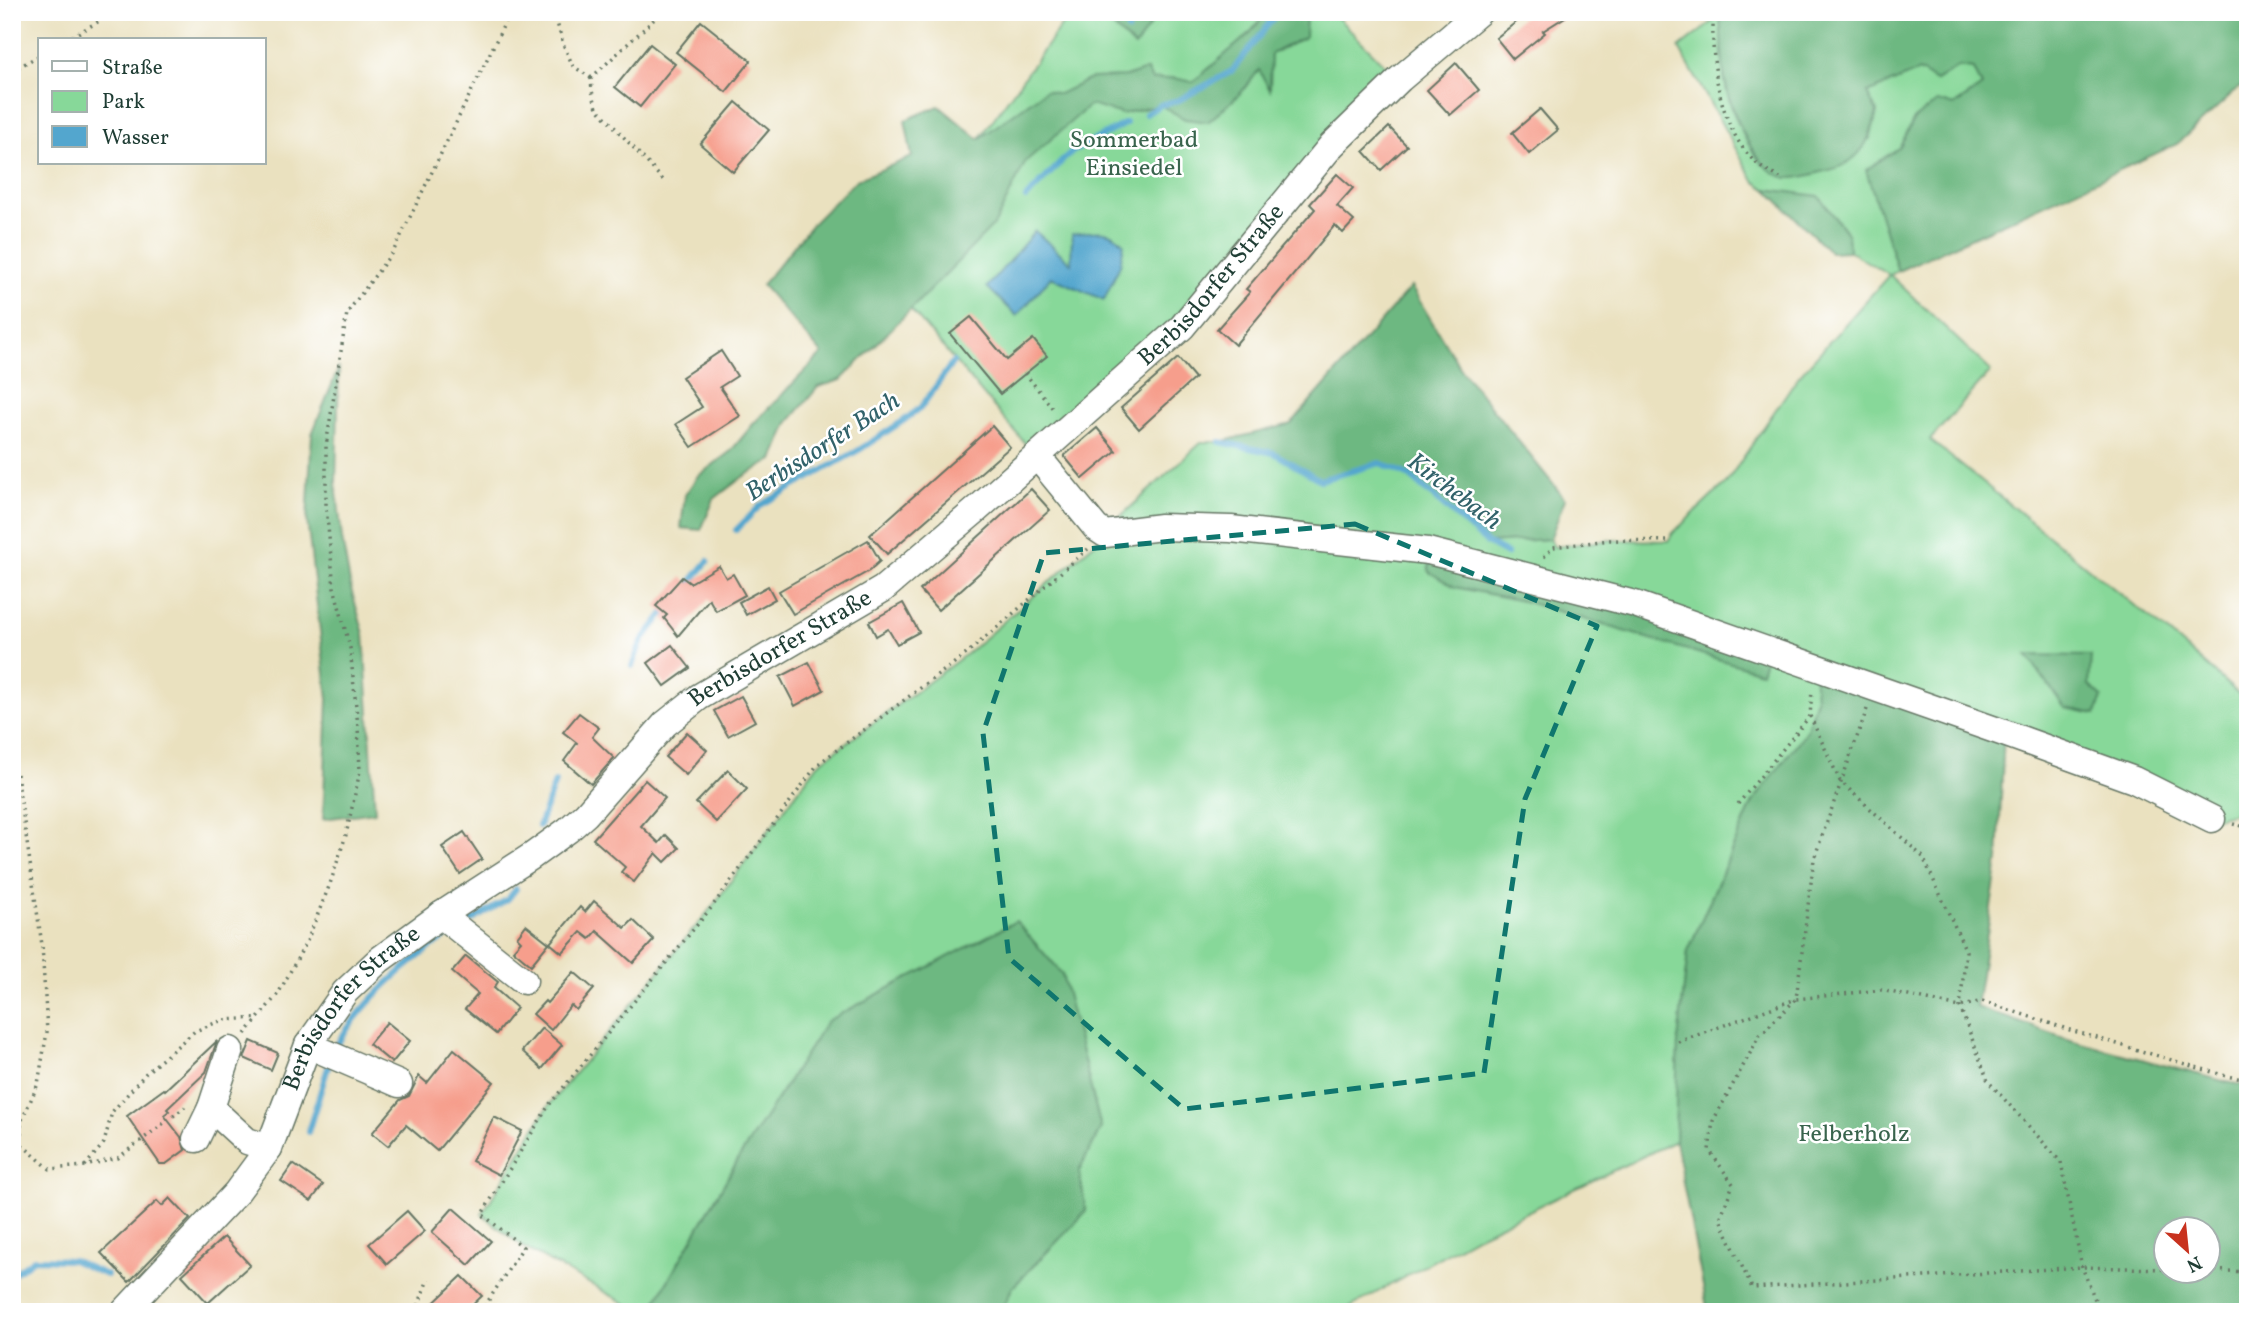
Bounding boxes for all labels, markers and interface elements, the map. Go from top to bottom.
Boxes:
legend [38,38,266,164]
text: Straße [102,54,163,83]
text: Park [102,88,145,117]
text: Wasser [102,124,169,153]
park label: Sommerbad Einsiedel [1070,124,1198,186]
street label: Berbisdorfer Straße [1131,197,1293,375]
water label: Berbisdorfer Bach [739,383,907,511]
water label: Kirchebach [1399,445,1509,539]
street label: Berbisdorfer Straße [681,582,879,716]
street label: Berbisdorfer Straße [275,918,428,1096]
park label: Felberholz [1798,1118,1910,1152]
north arrow [2152,1216,2222,1286]
text: N [2182,1249,2206,1278]

